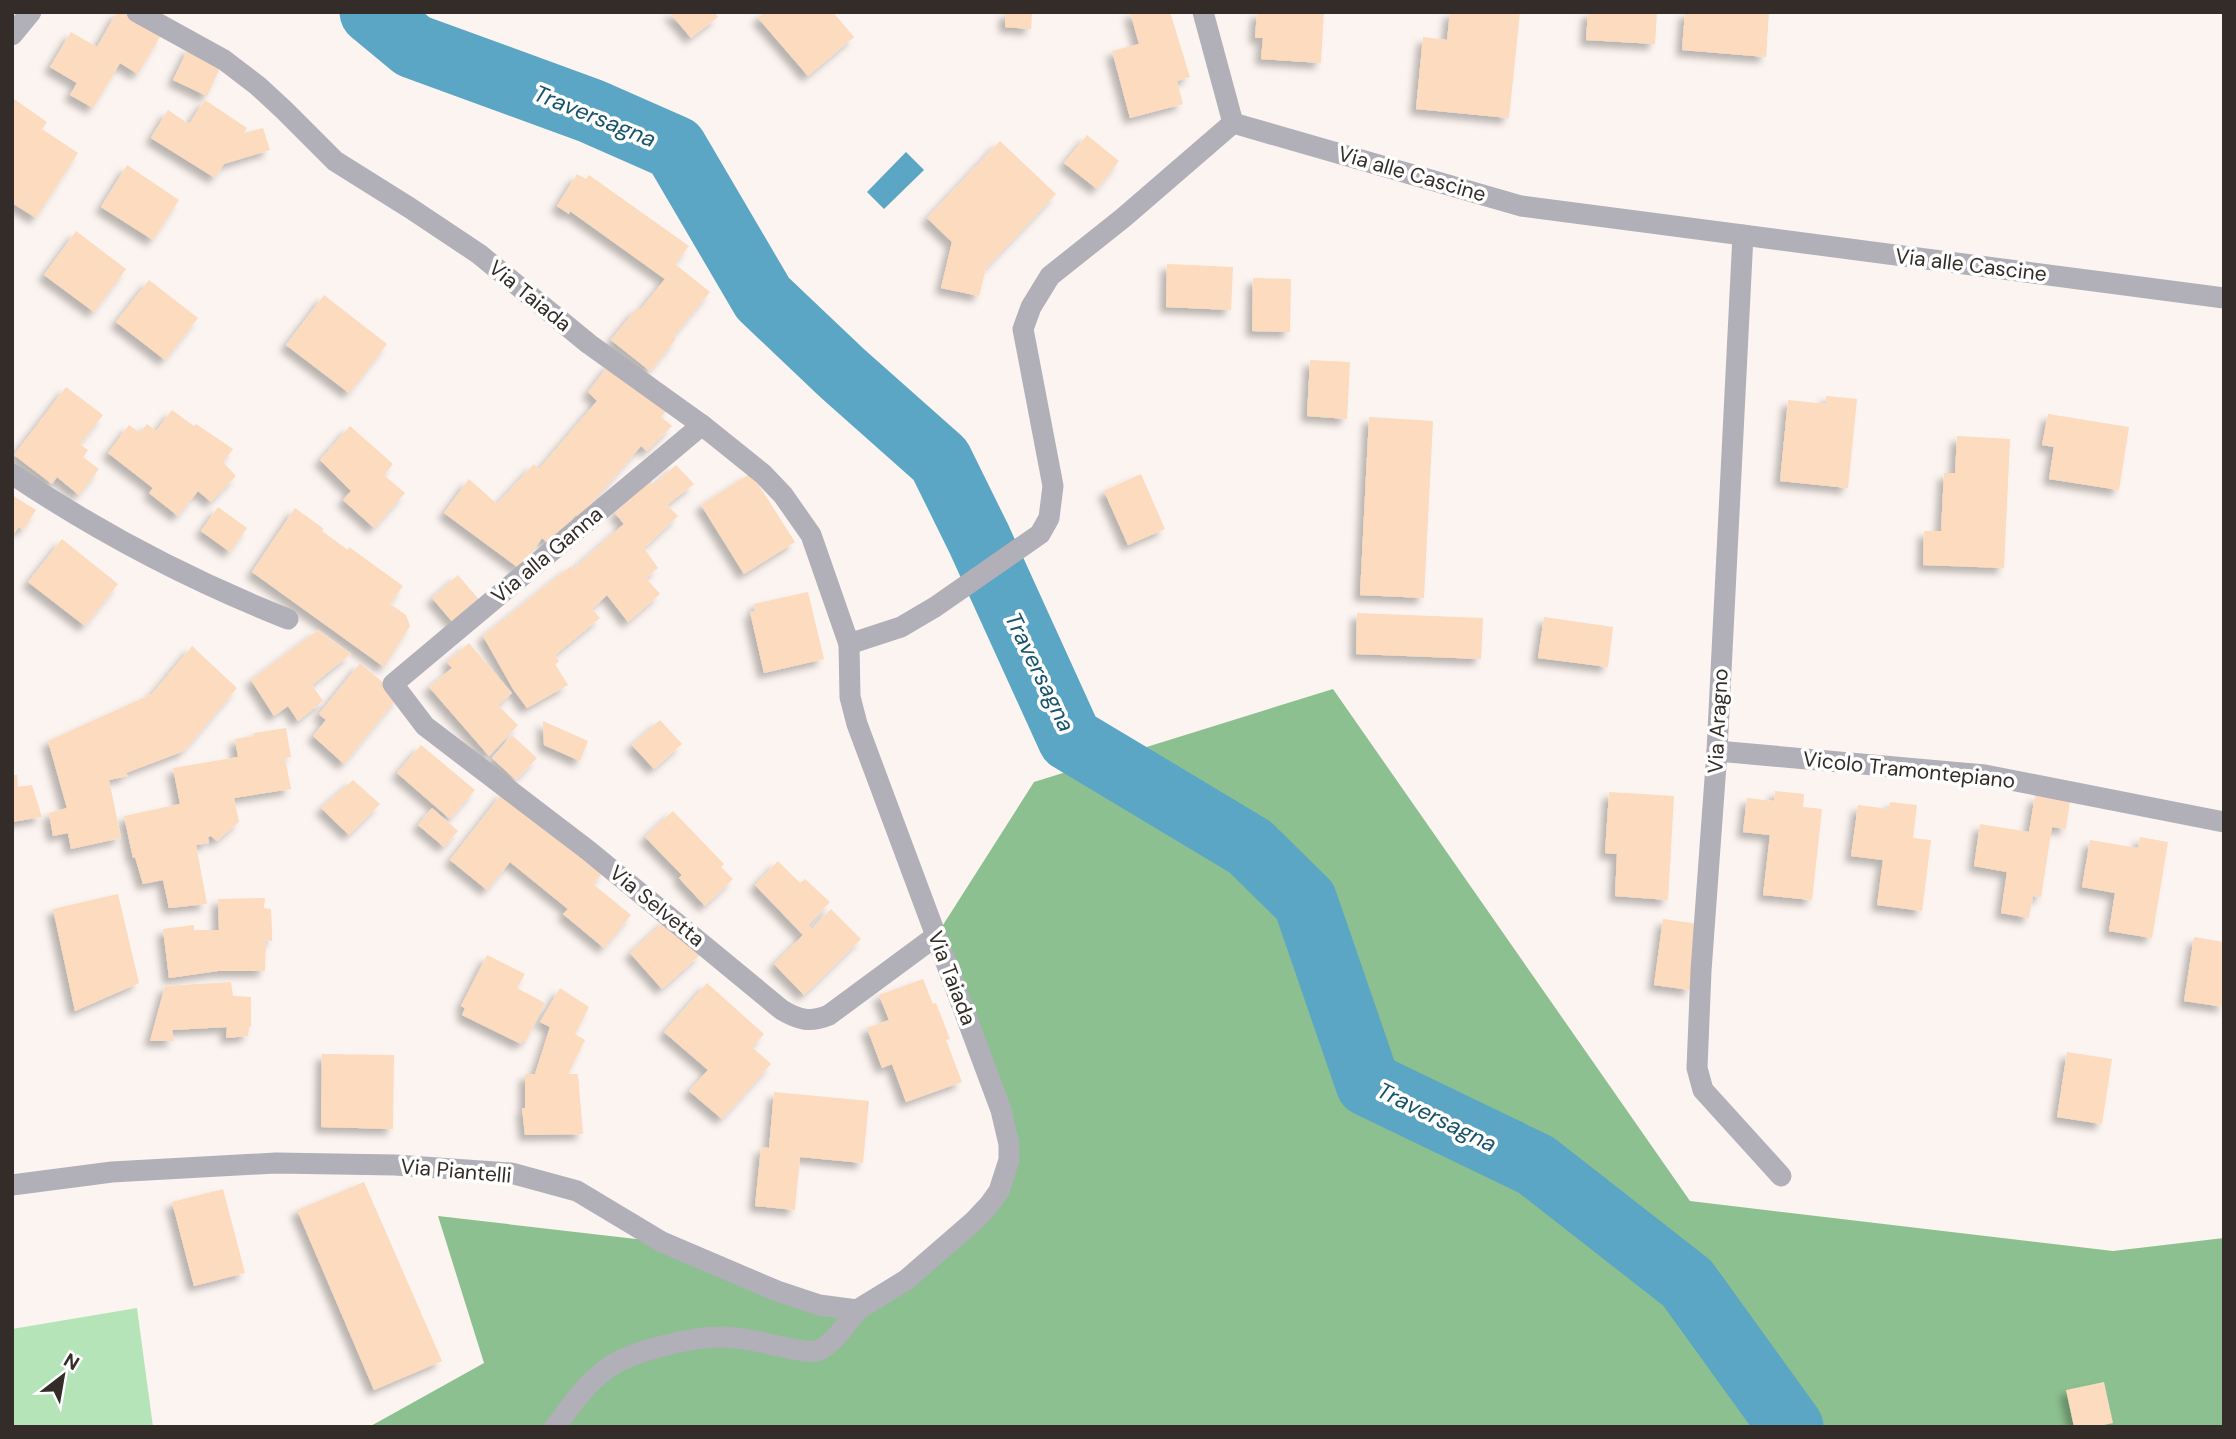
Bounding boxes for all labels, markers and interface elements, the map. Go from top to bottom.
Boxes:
water label: Traversagna [529,78,661,154]
street label: Via alle Cascine [1335,140,1489,208]
street label: Via alle Cascine [1894,242,2048,288]
street label: Via Taiada [483,254,577,338]
street label: Via alla Ganna [486,500,608,610]
water label: Traversagna [998,607,1082,737]
street label: Via Aragno [1701,668,1735,774]
street label: Vicolo Tramontepiano [1801,745,2017,795]
street label: Via Selvetta [604,859,710,953]
street label: Via Taiada [921,927,983,1029]
water label: Traversagna [1372,1075,1502,1159]
street label: Via Piantelli [399,1152,513,1190]
north arrow [28,1341,98,1411]
text: N [59,1348,84,1376]

